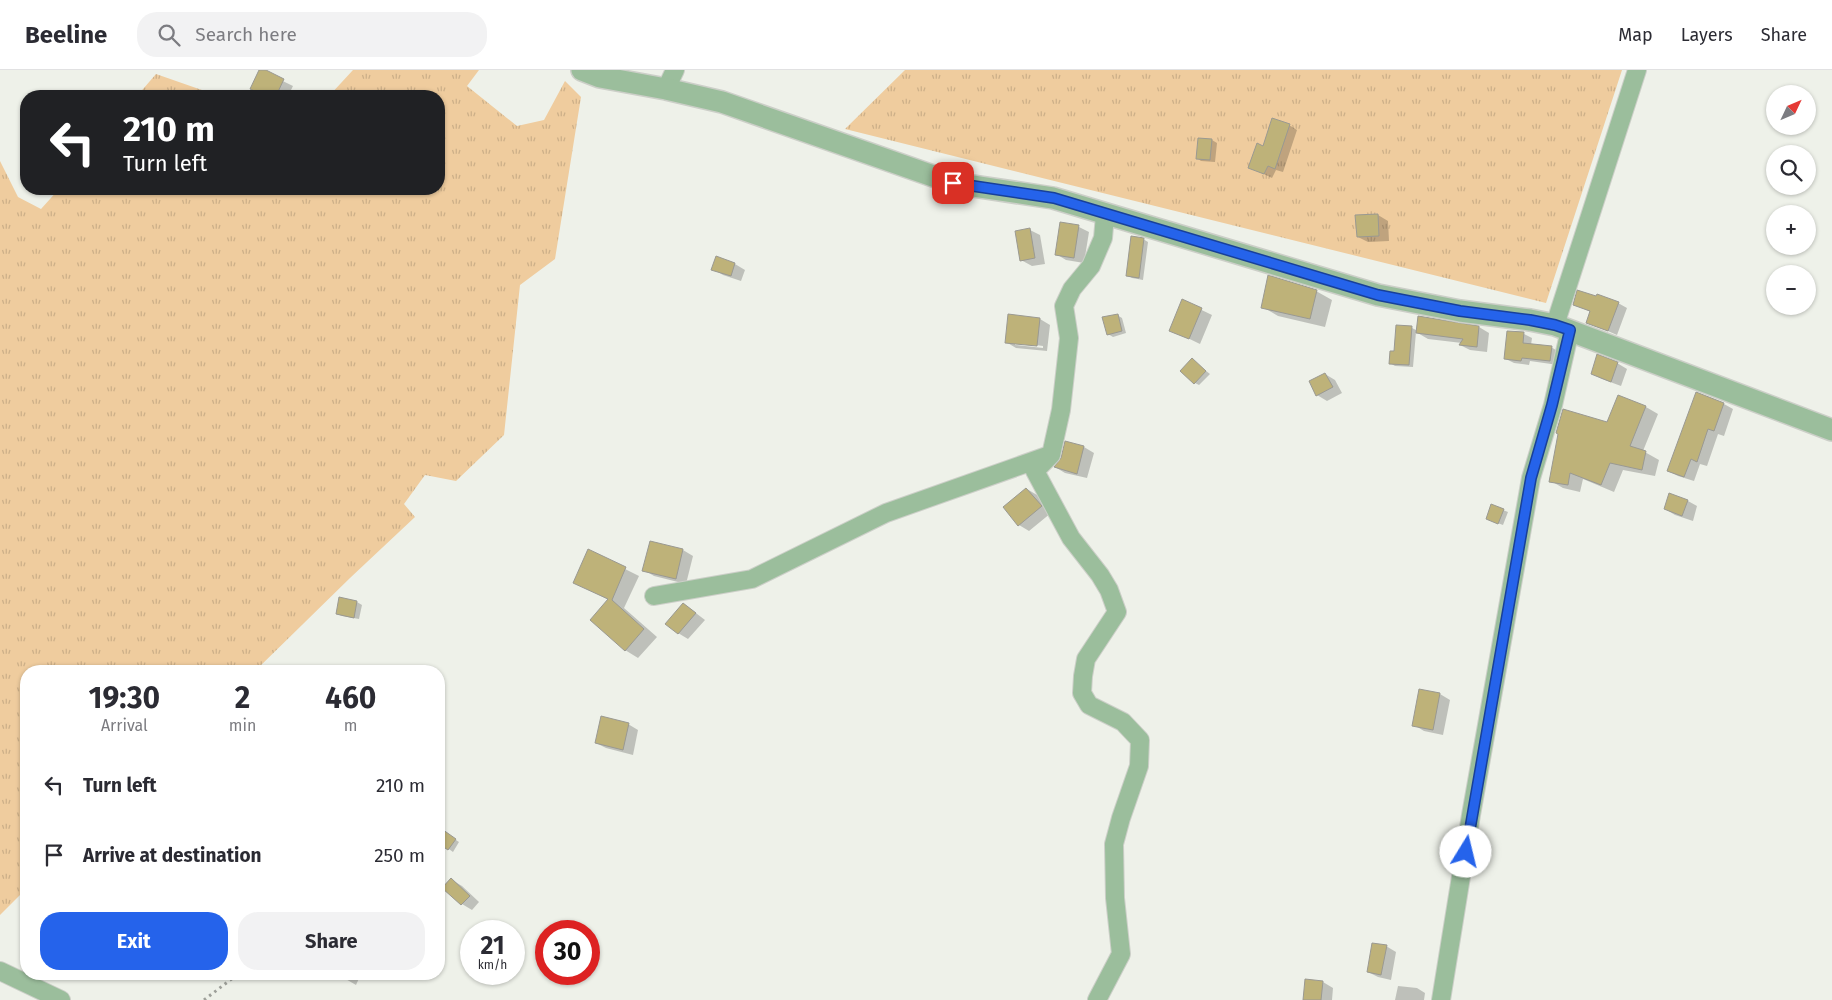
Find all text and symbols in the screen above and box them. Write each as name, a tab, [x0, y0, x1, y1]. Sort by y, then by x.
search box	[137, 12, 487, 57]
text: Beeline	[25, 21, 107, 49]
icon: search	[155, 21, 183, 49]
text: Search here	[195, 23, 297, 46]
text: Map	[1618, 24, 1653, 46]
text: Layers	[1681, 24, 1733, 46]
text: Share	[1761, 24, 1807, 46]
north arrow	[1766, 85, 1816, 135]
map controls	[1766, 85, 1816, 315]
text: 210 m	[123, 108, 215, 150]
icon: left	[40, 110, 105, 175]
button: search	[1766, 145, 1816, 195]
text: Turn left	[123, 150, 207, 177]
pin	[932, 162, 974, 204]
icon: arrive	[939, 169, 967, 197]
button: +	[1766, 205, 1816, 255]
button: −	[1766, 265, 1816, 315]
text: 19:30	[89, 680, 160, 716]
text: 2	[235, 680, 250, 716]
text: 460	[325, 680, 376, 716]
text: Arrival	[101, 716, 148, 735]
text: min	[229, 716, 256, 735]
text: m	[344, 716, 358, 735]
icon: left	[40, 771, 68, 799]
text: Turn left	[83, 774, 157, 797]
text: 210 m	[376, 774, 425, 797]
position arrow	[1439, 825, 1491, 877]
icon: arrive	[40, 841, 68, 869]
text: Arrive at destination	[83, 844, 262, 867]
text: 250 m	[374, 844, 425, 867]
button: Exit	[40, 912, 228, 970]
button: Share	[238, 912, 425, 970]
speed limit sign: 30	[535, 920, 600, 985]
text: 21	[481, 931, 504, 961]
text: km/h	[478, 958, 507, 972]

